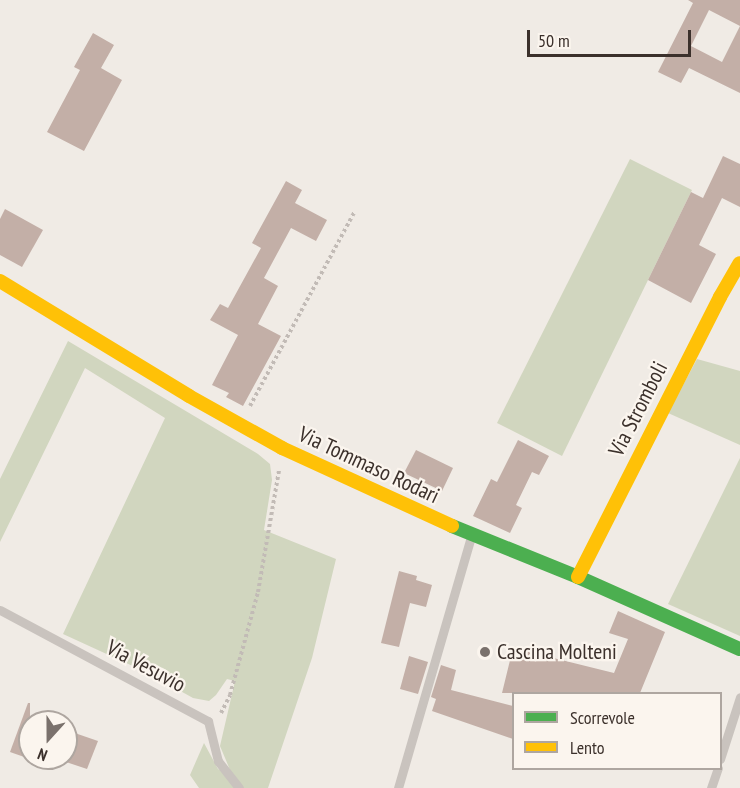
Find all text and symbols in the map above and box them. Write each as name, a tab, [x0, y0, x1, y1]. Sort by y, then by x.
scale bar	[530, 18, 694, 56]
text: 50 m	[538, 29, 570, 52]
street label: Via Stromboli	[603, 357, 673, 461]
street label: Via Tommaso Rodari	[294, 421, 444, 509]
street label: Via Vesuvio	[102, 634, 190, 698]
place label: Cascina Molteni	[497, 639, 617, 665]
marker: Cascina Molteni	[478, 645, 492, 659]
legend	[512, 692, 722, 770]
text: Scorrevole	[570, 706, 635, 729]
north arrow	[18, 710, 78, 770]
text: Lento	[570, 736, 605, 759]
text: N	[35, 744, 50, 766]

